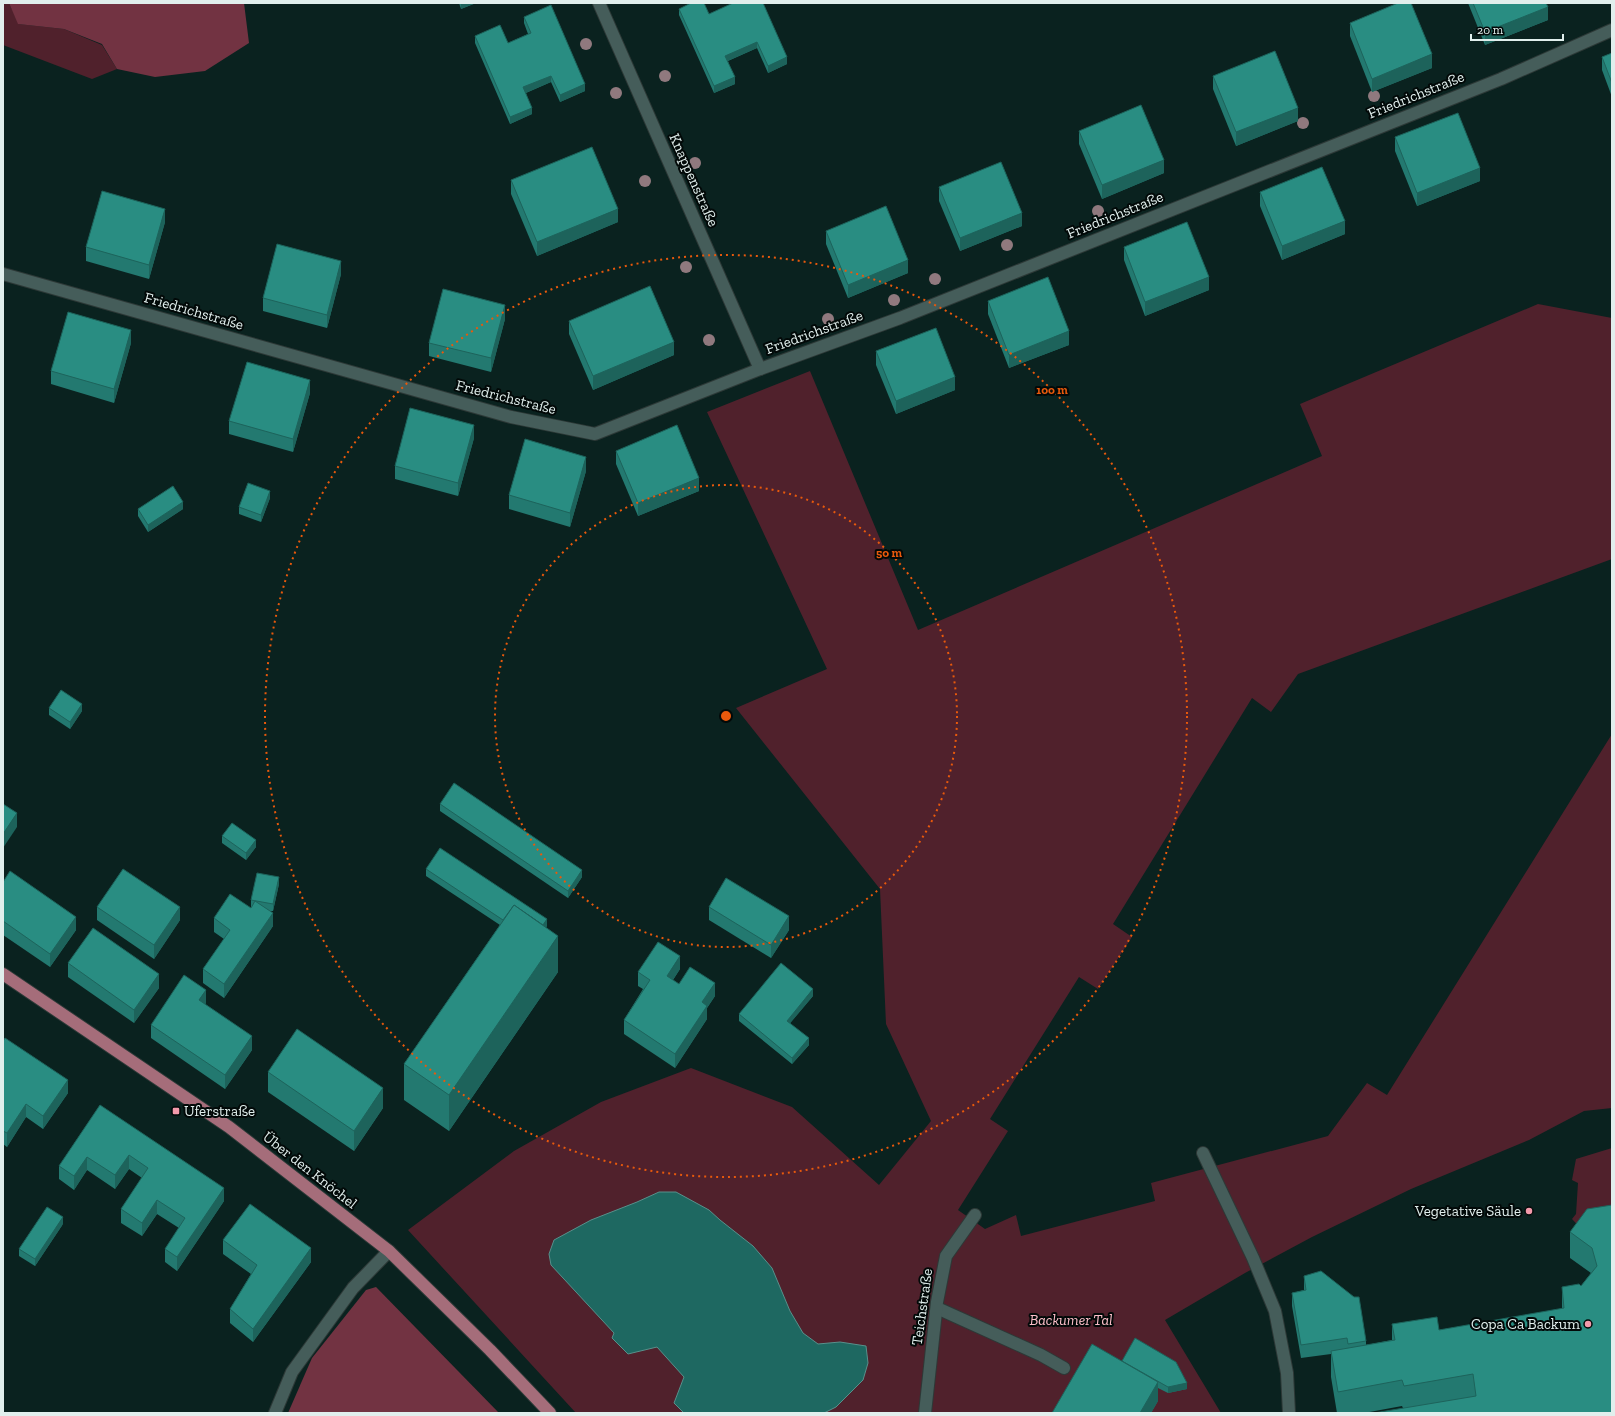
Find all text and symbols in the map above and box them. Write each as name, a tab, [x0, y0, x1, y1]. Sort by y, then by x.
scale bar	[1471, 16, 1563, 42]
text: 20 m	[1477, 23, 1504, 37]
street label: Friedrichstraße	[1365, 67, 1467, 123]
street label: Knappenstraße	[665, 131, 723, 229]
street label: Friedrichstraße	[1064, 187, 1166, 243]
street label: Friedrichstraße	[142, 288, 246, 334]
street label: Friedrichstraße	[763, 306, 865, 358]
street label: Friedrichstraße	[454, 376, 558, 418]
text: 100 m	[1036, 383, 1068, 397]
text: 50 m	[876, 546, 902, 560]
centre of rings	[719, 709, 733, 723]
place label: Uferstraße	[184, 1102, 255, 1120]
marker: Uferstraße	[171, 1106, 181, 1116]
street label: Über den Knöchel	[259, 1128, 361, 1212]
place label: Vegetative Säule	[1414, 1202, 1521, 1220]
marker: Vegetative Säule	[1524, 1206, 1534, 1216]
street label: Teichstraße	[908, 1267, 936, 1347]
park label: Backumer Tal	[1029, 1311, 1113, 1329]
place label: Copa Ca Backum	[1471, 1315, 1580, 1333]
marker: Copa Ca Backum	[1583, 1319, 1593, 1329]

